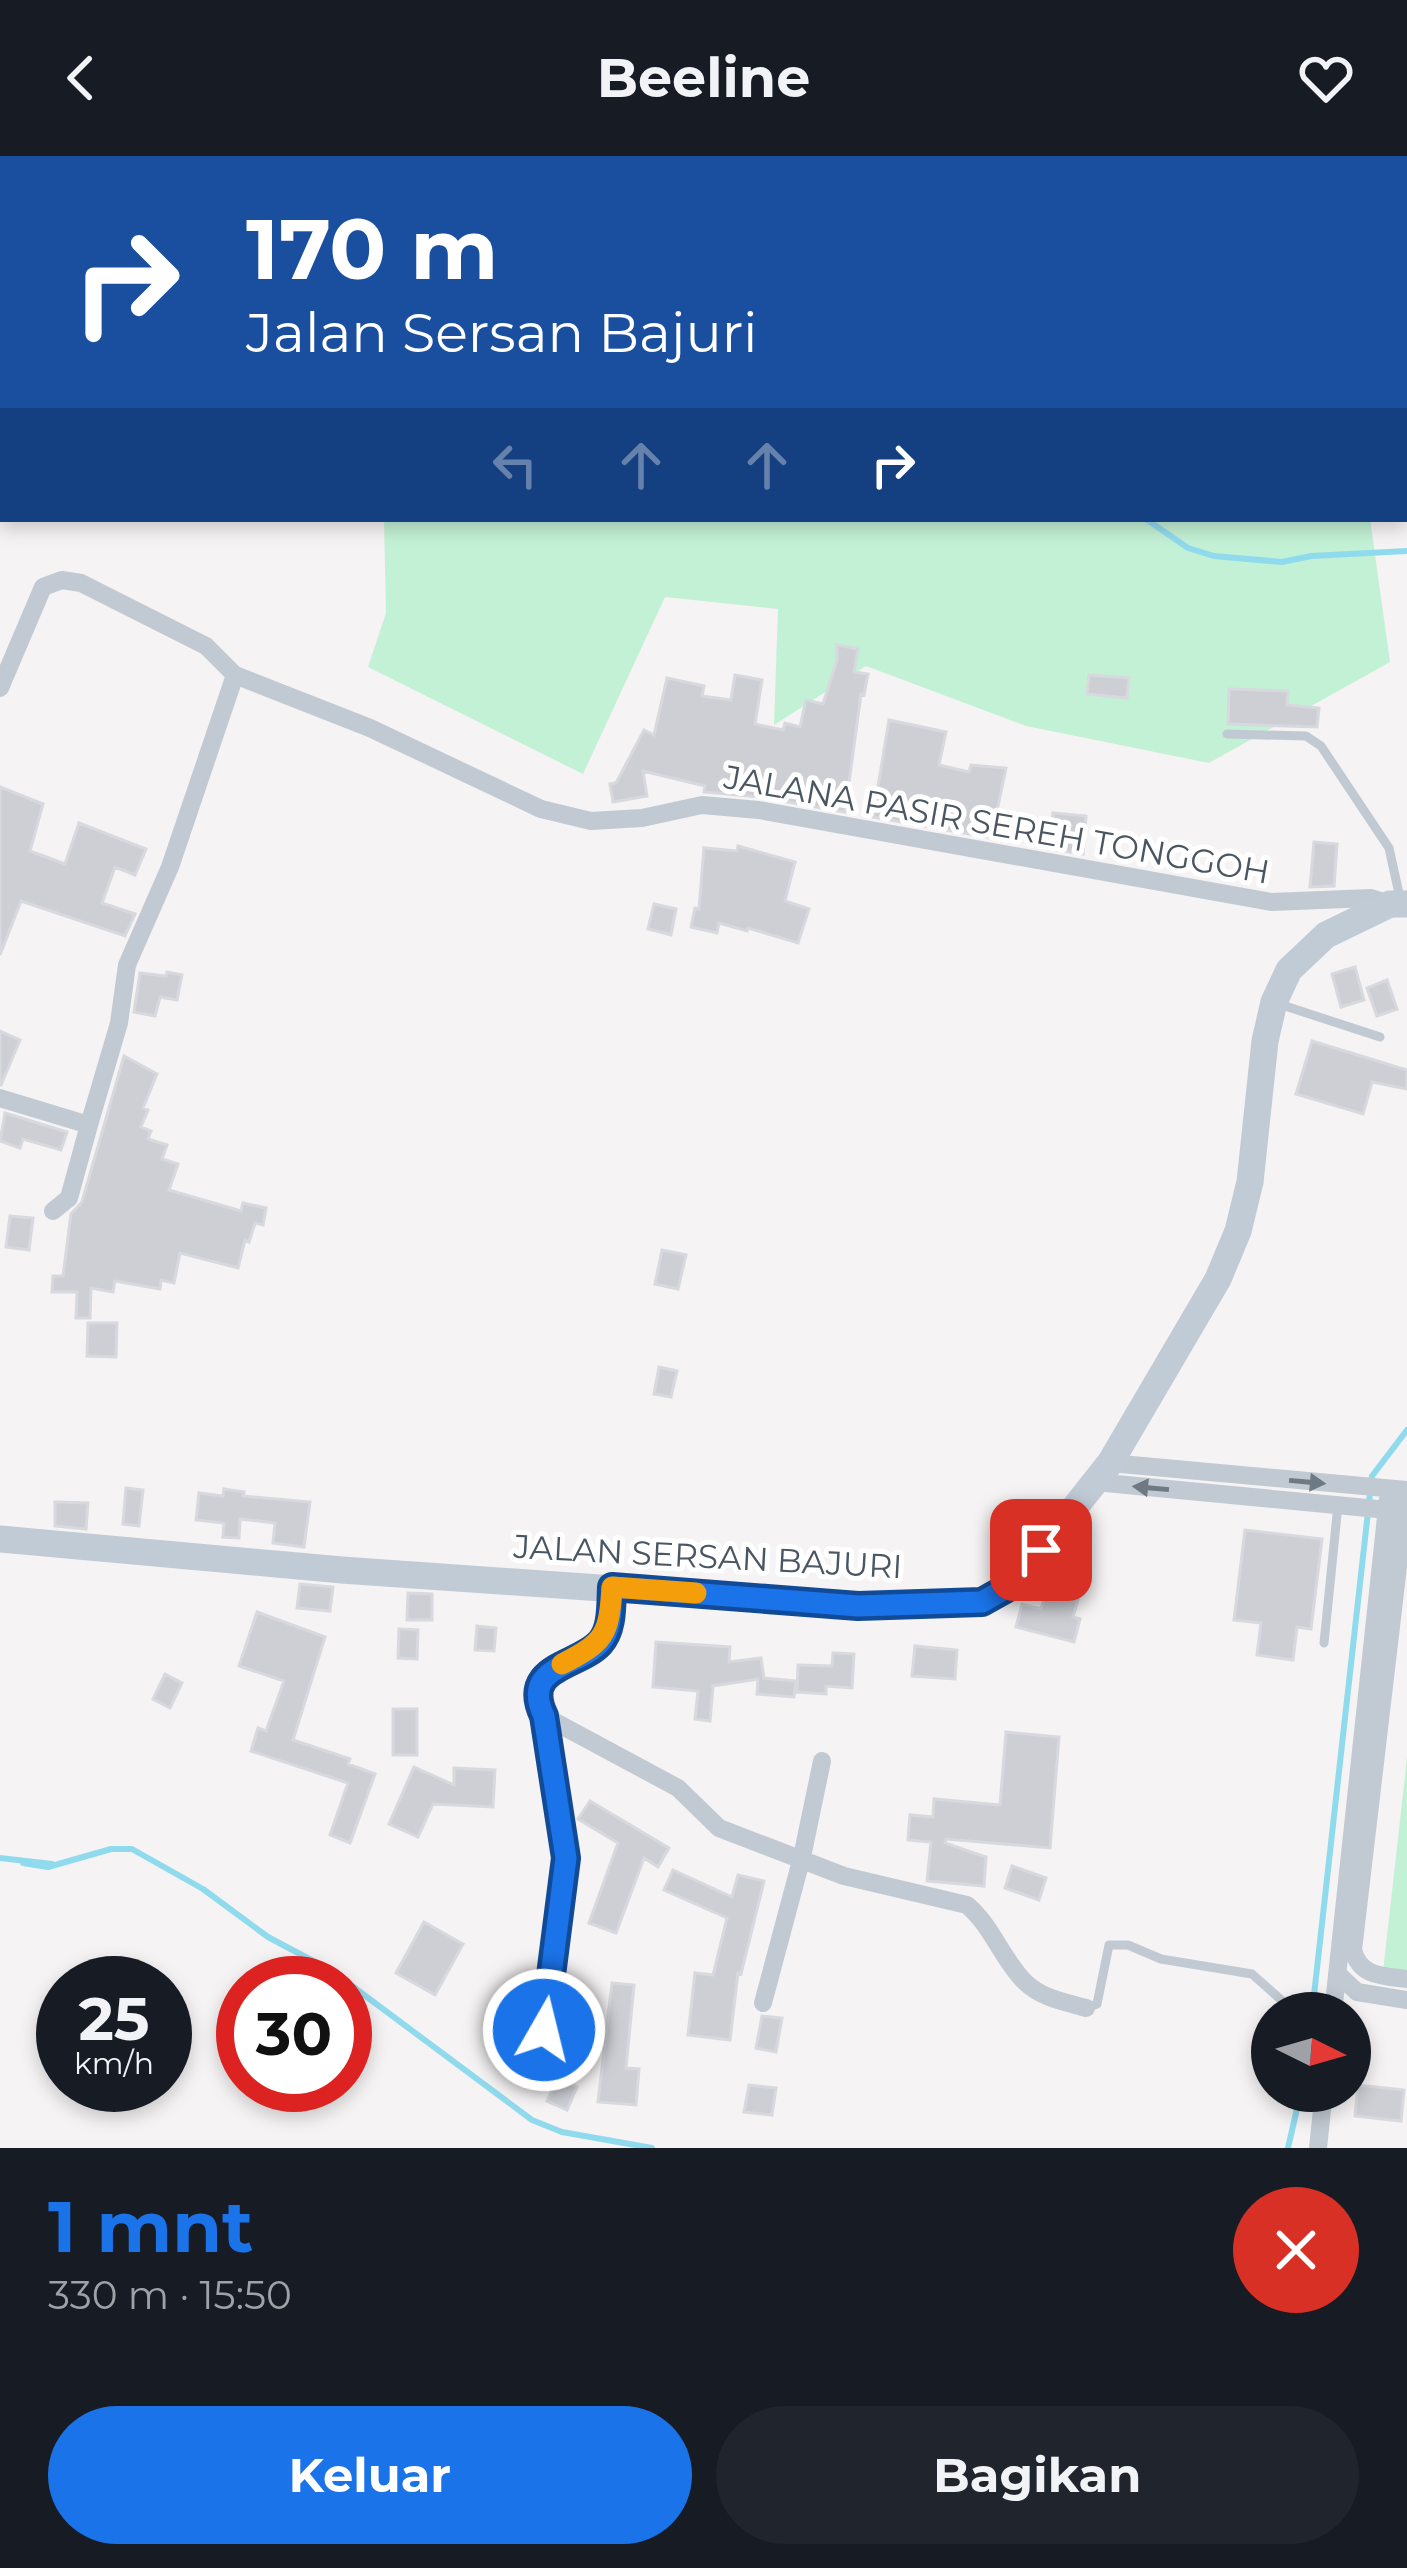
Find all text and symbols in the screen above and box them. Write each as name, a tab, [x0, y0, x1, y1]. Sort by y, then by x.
icon: back	[48, 45, 114, 111]
text: Beeline	[597, 45, 810, 111]
icon: heart	[1293, 45, 1359, 111]
text: 170 m	[246, 198, 498, 300]
icon: right	[48, 204, 204, 360]
text: Jalan Sersan Bajuri	[246, 300, 758, 366]
icon: left	[482, 432, 548, 498]
icon: ahead	[608, 432, 674, 498]
icon: ahead	[734, 432, 800, 498]
icon: right	[860, 432, 926, 498]
street label: JALANA PASIR SEREH TONGGOH	[720, 756, 1273, 892]
one-way arrow	[1289, 1472, 1326, 1491]
one-way arrow	[1132, 1478, 1169, 1497]
pin	[990, 1499, 1092, 1601]
icon: arrive	[1008, 1517, 1074, 1583]
street label: JALAN SERSAN BAJURI	[512, 1526, 903, 1586]
speed limit sign: 30	[216, 1956, 372, 2112]
position arrow	[481, 1967, 607, 2093]
text: 25	[78, 1982, 150, 2055]
north arrow	[1251, 1992, 1371, 2112]
map controls	[1251, 1992, 1371, 2112]
text: km/h	[74, 2045, 154, 2082]
text: 1 mnt	[48, 2182, 253, 2270]
button: close	[1233, 2187, 1359, 2313]
text: 330 m · 15:50	[48, 2271, 292, 2319]
button: Keluar	[48, 2406, 692, 2544]
button: Bagikan	[716, 2406, 1359, 2544]

